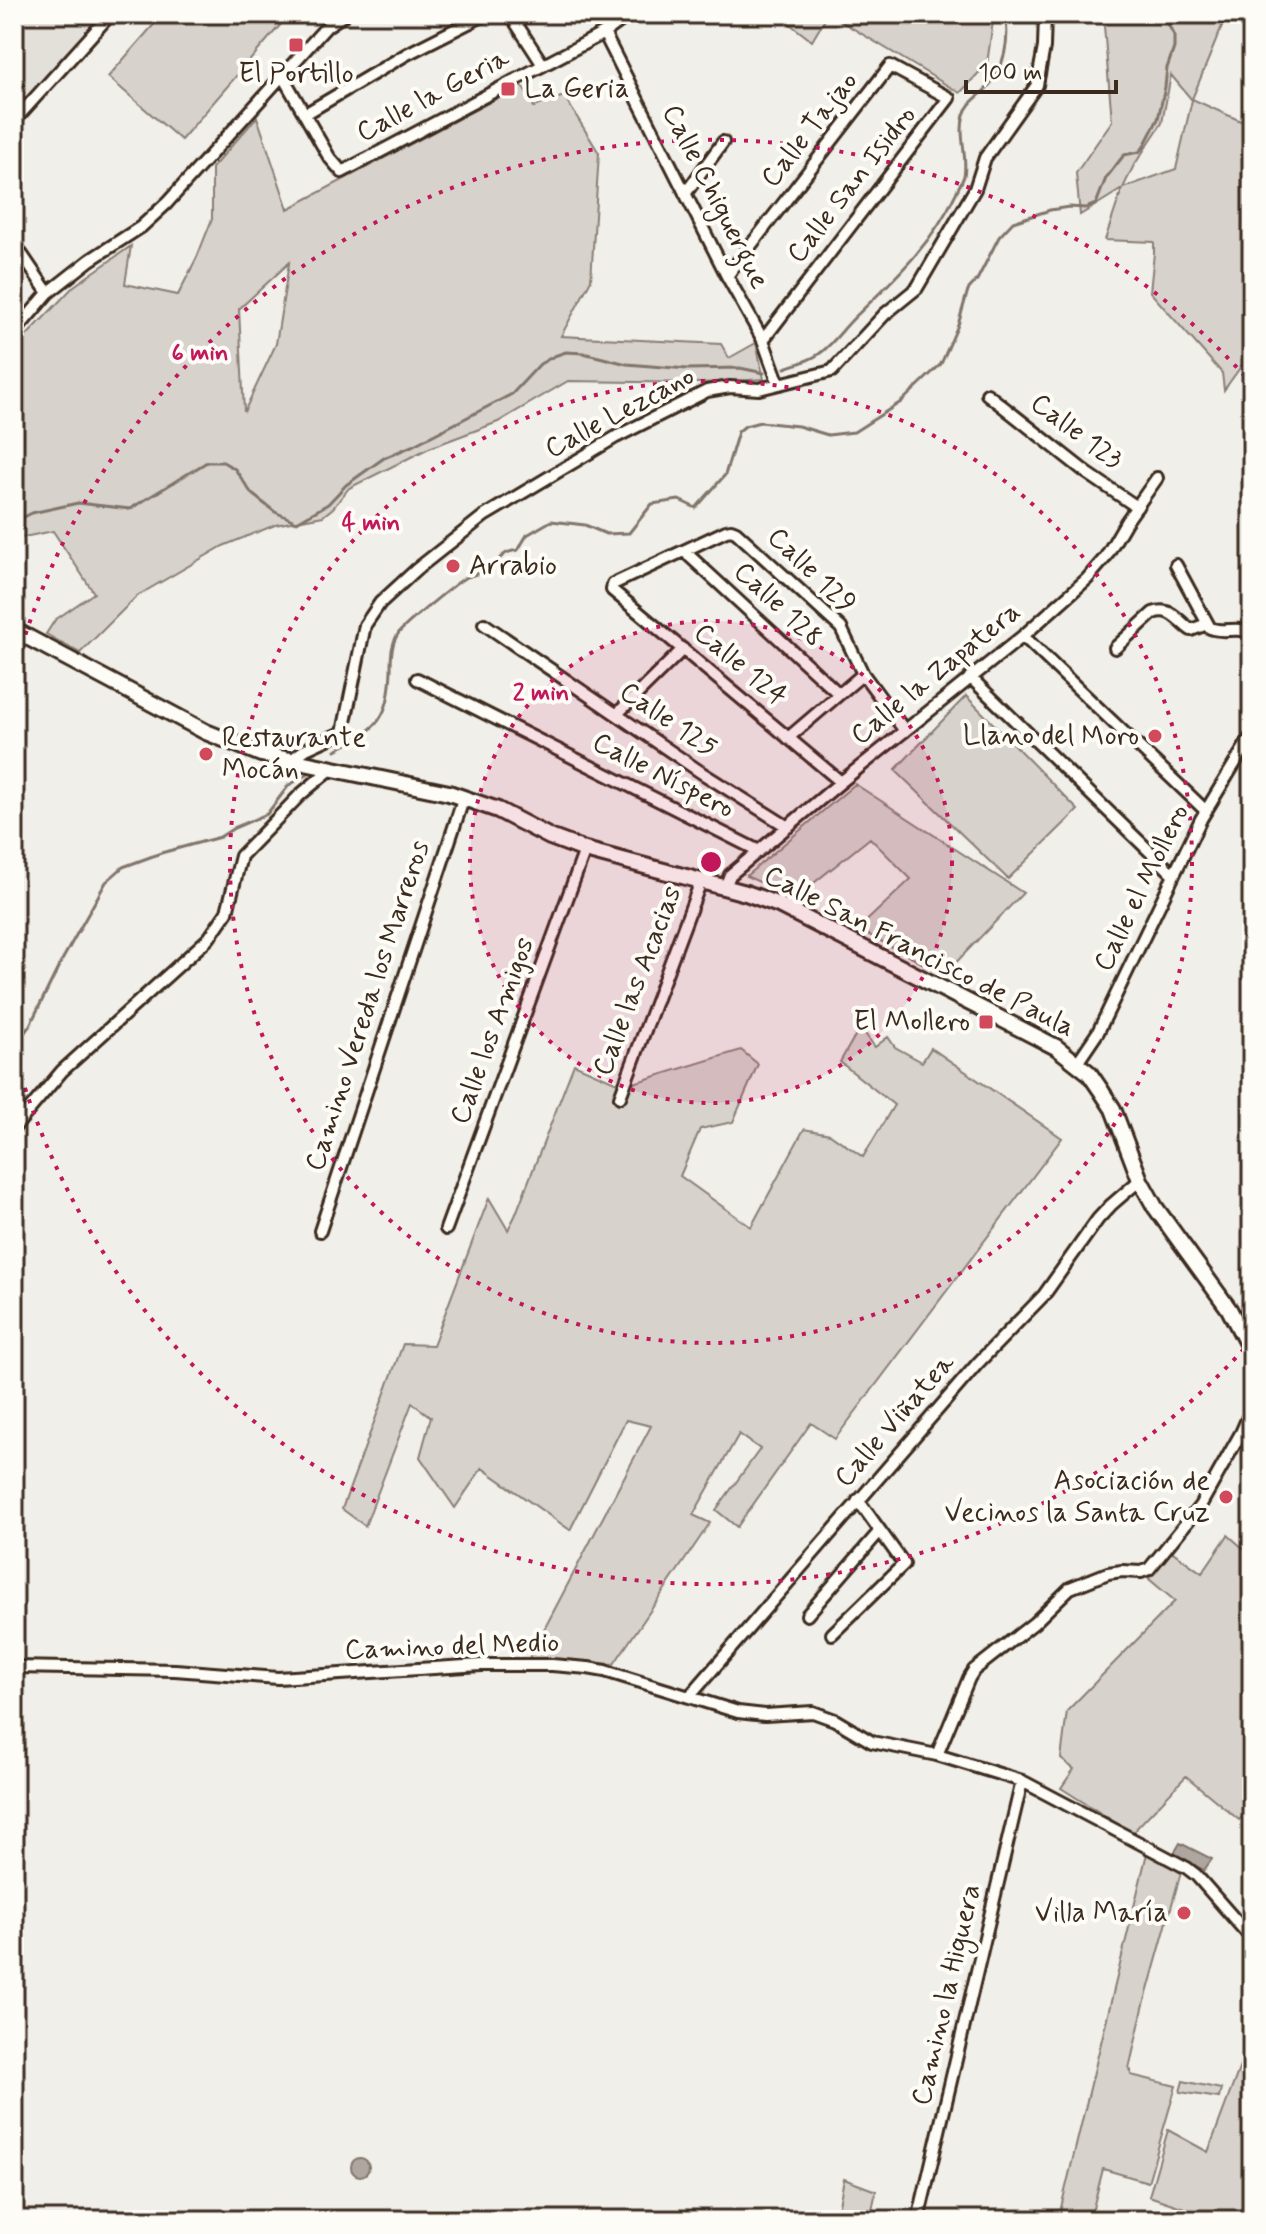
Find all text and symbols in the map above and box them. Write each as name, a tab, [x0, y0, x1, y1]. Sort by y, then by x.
marker: El Portillo	[287, 36, 305, 54]
street label: Calle la Geria	[350, 40, 516, 152]
scale bar	[966, 44, 1116, 94]
place label: El Portillo	[238, 56, 354, 93]
text: 100 m	[978, 58, 1042, 89]
street label: Calle Tajao	[753, 64, 867, 196]
place label: La Geria	[524, 71, 629, 108]
marker: La Geria	[499, 80, 517, 98]
street label: Calle Chiguergue	[650, 98, 777, 297]
street label: Calle San Isidro	[779, 99, 925, 271]
text: 6 min	[172, 338, 228, 369]
street label: Calle Lezcano	[539, 358, 701, 468]
street label: Calle 123	[1022, 385, 1130, 479]
text: 4 min	[342, 508, 400, 539]
street label: Calle 129	[759, 520, 863, 622]
place label: Arrabio	[469, 548, 557, 585]
street label: Calle 128	[725, 554, 831, 656]
marker: Arrabio	[444, 557, 462, 575]
street label: Calle la Zapatera	[843, 594, 1029, 754]
street label: Calle 124	[685, 615, 795, 715]
street label: Calle 125	[612, 674, 724, 766]
text: 2 min	[513, 678, 569, 709]
place label: Llano del Moro	[963, 718, 1139, 755]
place label: Restaurante Mocán	[222, 720, 366, 789]
street label: Calle Níspero	[586, 724, 740, 828]
marker: Llano del Moro	[1146, 727, 1164, 745]
marker: Restaurante Mocán	[197, 745, 215, 763]
street label: Calle el Mollero	[1086, 798, 1198, 978]
street label: Camino Vereda los Marreros	[297, 836, 439, 1176]
centre of rings	[697, 848, 725, 876]
street label: Calle San Francisco de Paula	[757, 857, 1081, 1047]
street label: Calle las Acacias	[585, 881, 691, 1081]
street label: Calle los Amigos	[442, 932, 544, 1130]
place label: El Mollero	[854, 1004, 970, 1041]
marker: El Mollero	[977, 1013, 995, 1031]
street label: Calle Viñatea	[827, 1346, 964, 1496]
place label: Asociación de Vecinos la Santa Cruz	[945, 1463, 1210, 1532]
marker: Asociación de Vecinos la Santa Cruz	[1217, 1488, 1235, 1506]
street label: Camino del Medio	[344, 1625, 560, 1669]
street label: Camino la Higuera	[904, 1881, 992, 2110]
place label: Villa María	[1035, 1895, 1168, 1932]
marker: Villa María	[1175, 1904, 1193, 1922]

